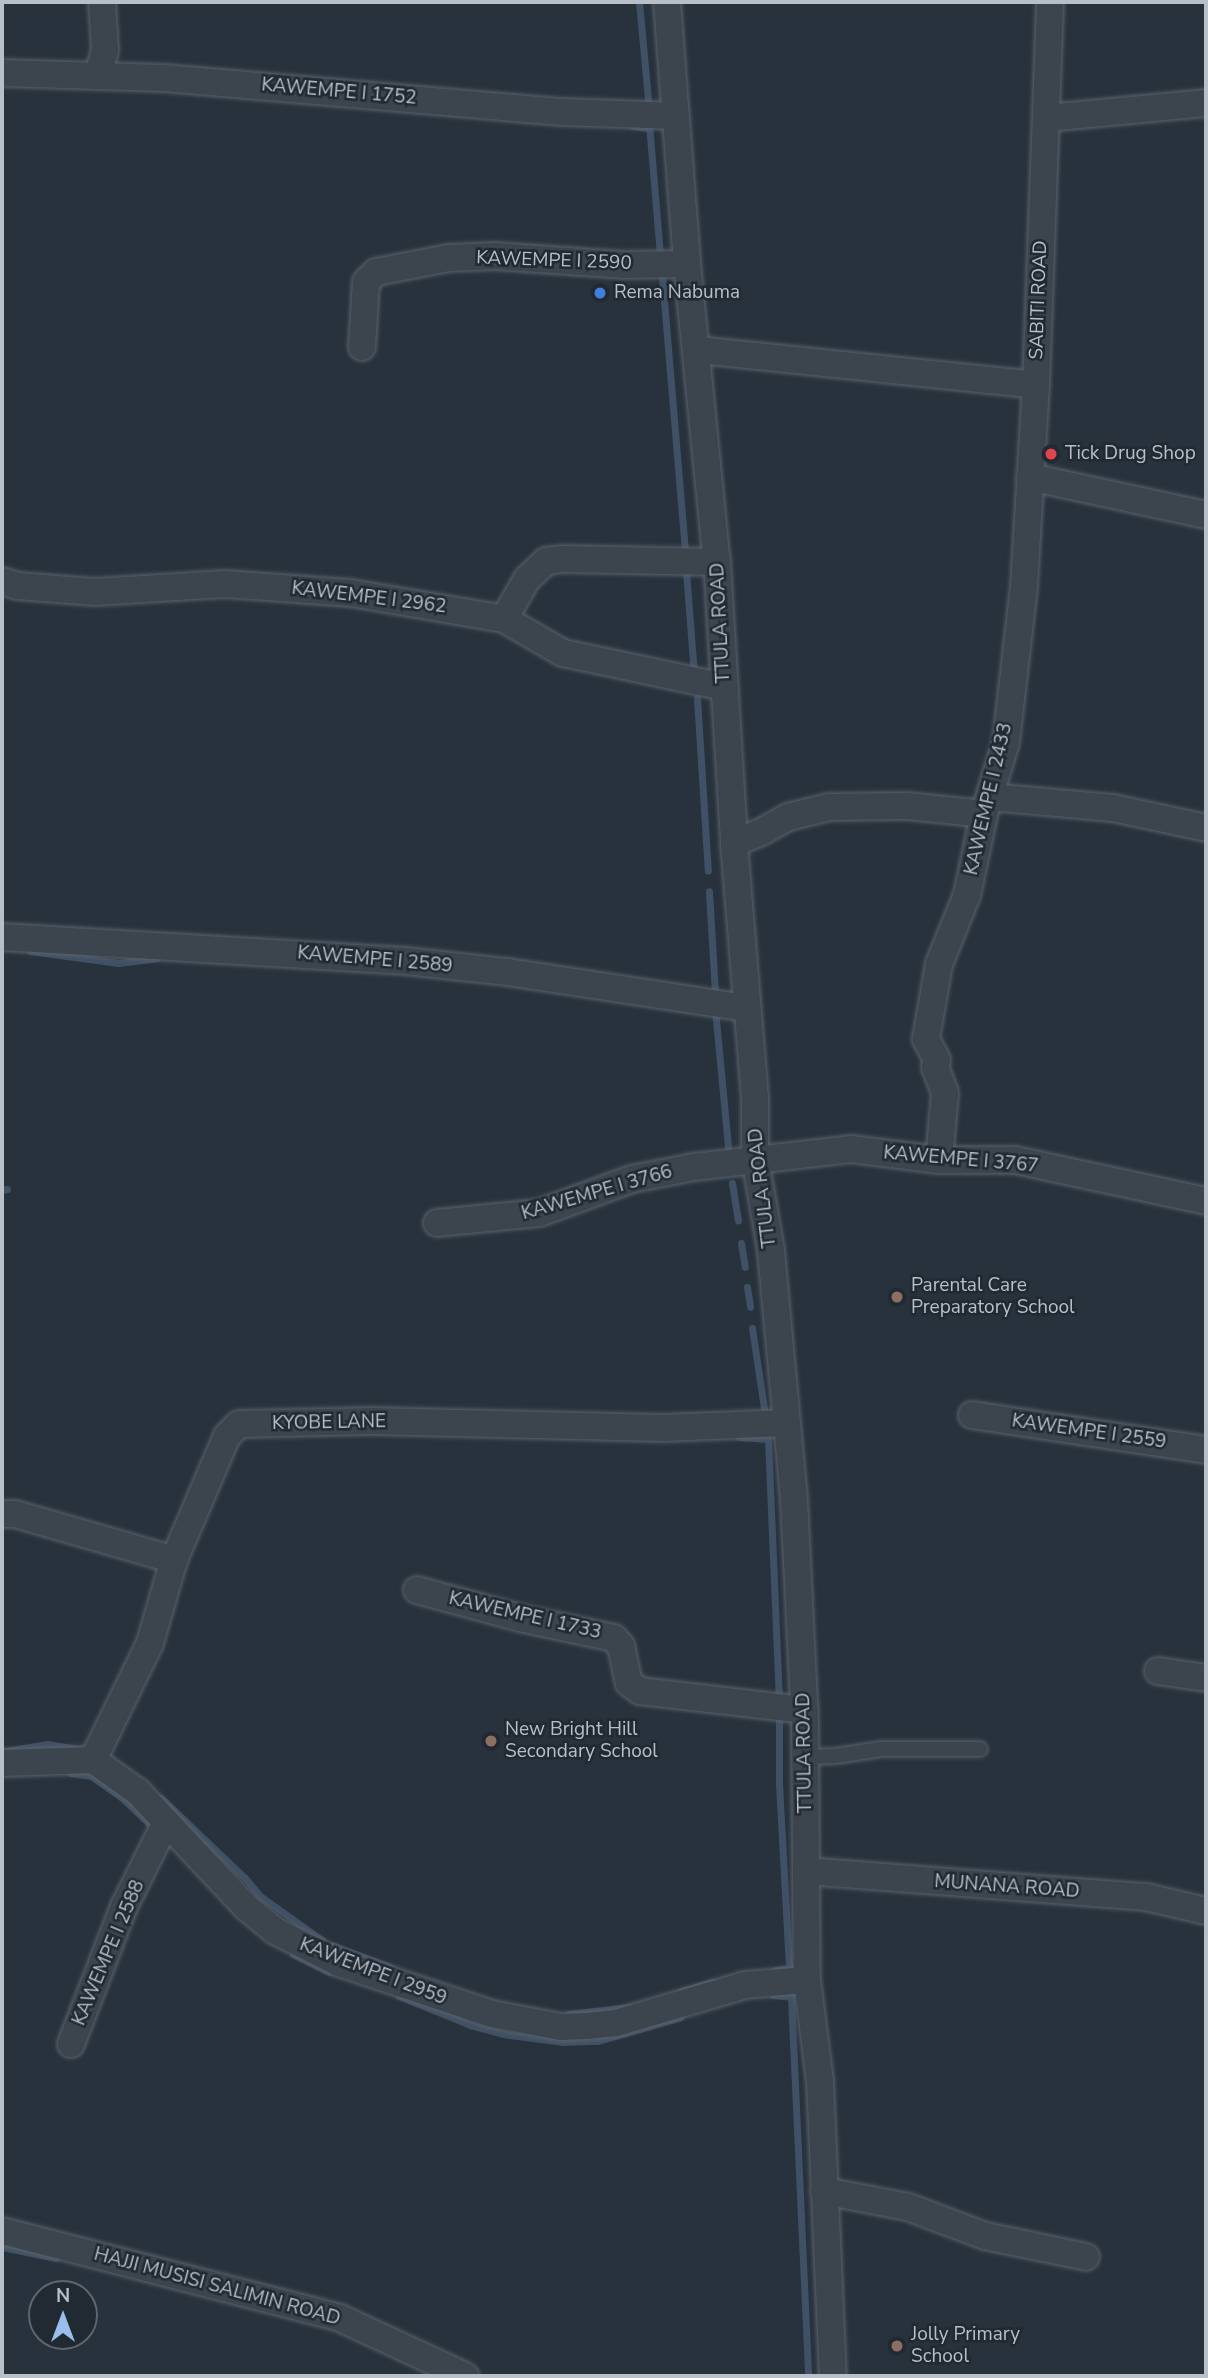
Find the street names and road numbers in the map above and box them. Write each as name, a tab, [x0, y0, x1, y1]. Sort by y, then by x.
street label: KAWEMPE I 1752	[260, 74, 418, 110]
street label: SABITI ROAD	[1026, 240, 1052, 360]
street label: KAWEMPE I 2590	[476, 247, 632, 275]
street label: TTULA ROAD	[706, 562, 736, 684]
street label: KAWEMPE I 2962	[290, 577, 448, 619]
street label: KAWEMPE I 2433	[960, 721, 1018, 877]
street label: KAWEMPE I 2589	[296, 942, 454, 978]
street label: TTULA ROAD	[744, 1127, 782, 1249]
street label: KAWEMPE I 3767	[882, 1142, 1040, 1178]
street label: KAWEMPE I 3766	[519, 1161, 675, 1225]
street label: KAWEMPE I 2559	[1010, 1410, 1168, 1454]
street label: KYOBE LANE	[272, 1411, 386, 1435]
street label: KAWEMPE I 1733	[447, 1587, 603, 1645]
street label: TTULA ROAD	[793, 1693, 817, 1813]
street label: MUNANA ROAD	[934, 1871, 1080, 1903]
street label: KAWEMPE I 2588	[68, 1877, 150, 2029]
street label: KAWEMPE I 2959	[296, 1933, 450, 2011]
street label: HAJJI MUSISI SALIMIN ROAD	[91, 2243, 343, 2331]

